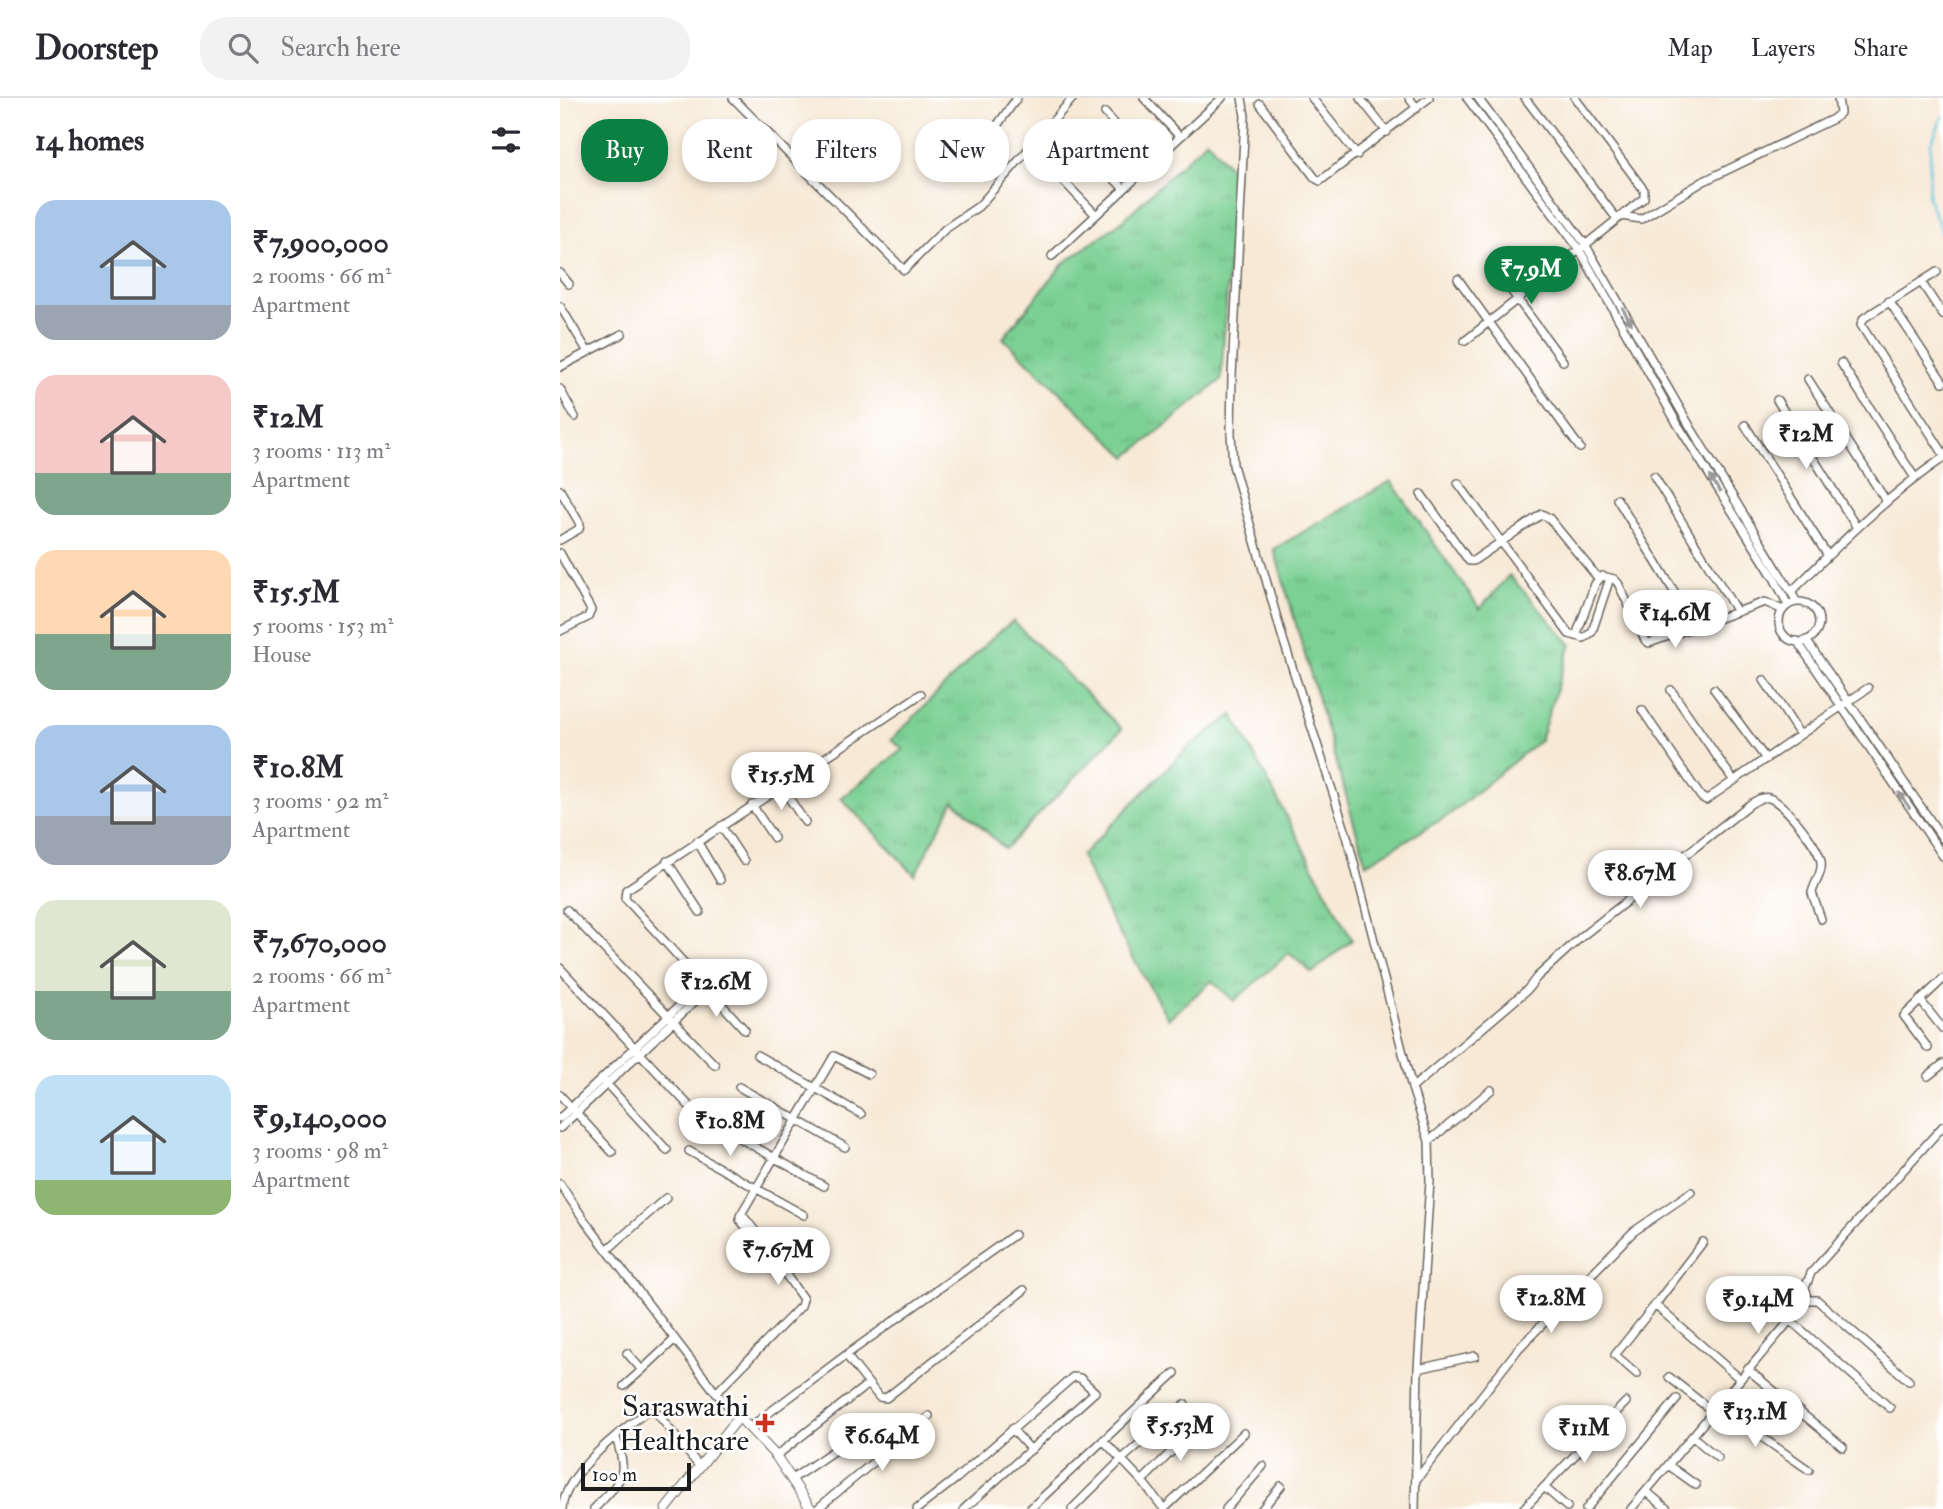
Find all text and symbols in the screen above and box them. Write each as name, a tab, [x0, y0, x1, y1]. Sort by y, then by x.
search box	[200, 17, 690, 80]
text: Doorstep	[35, 28, 158, 69]
icon: search	[224, 29, 262, 67]
text: Search here	[280, 32, 401, 64]
text: Map	[1668, 33, 1713, 64]
text: Layers	[1751, 33, 1815, 64]
text: Share	[1853, 33, 1908, 64]
chip: Buy	[581, 119, 668, 182]
chip: Rent	[682, 119, 777, 182]
chip: Filters	[791, 119, 901, 182]
chip: New	[915, 119, 1009, 182]
chip: Apartment	[1023, 119, 1173, 182]
icon: filters	[487, 121, 525, 159]
text: 14 homes	[35, 122, 144, 159]
text: ₹7,900,000	[252, 224, 389, 261]
icon: home	[91, 228, 175, 312]
pin: ₹7.9M	[1482, 246, 1580, 306]
text: ₹7.9M	[1500, 254, 1562, 283]
text: 2 rooms · 66 m²	[252, 261, 391, 290]
text: Apartment	[252, 290, 350, 319]
one-way arrow	[1620, 306, 1632, 326]
text: ₹12M	[252, 399, 324, 436]
icon: home	[91, 403, 175, 487]
pin: ₹12M	[1765, 412, 1847, 471]
text: ₹12M	[1778, 419, 1834, 448]
text: 3 rooms · 113 m²	[252, 436, 391, 465]
text: Apartment	[252, 465, 350, 494]
one-way arrow	[1708, 474, 1721, 493]
text: ₹15.5M	[252, 574, 340, 611]
icon: home	[91, 578, 175, 662]
pin: ₹14.6M	[1618, 590, 1732, 650]
text: ₹14.6M	[1639, 598, 1711, 627]
text: 5 rooms · 153 m²	[252, 611, 394, 640]
text: House	[252, 640, 311, 669]
text: ₹10.8M	[252, 749, 344, 786]
pin: ₹15.5M	[724, 752, 838, 812]
icon: home	[91, 753, 175, 837]
text: ₹15.5M	[747, 760, 815, 789]
text: 3 rooms · 92 m²	[252, 786, 389, 815]
one-way arrow	[1897, 791, 1911, 809]
text: Apartment	[252, 815, 350, 844]
pin: ₹8.67M	[1583, 850, 1697, 910]
text: ₹8.67M	[1604, 858, 1676, 887]
text: ₹7,670,000	[252, 924, 387, 961]
icon: home	[91, 928, 175, 1012]
pin: ₹12.6M	[659, 960, 773, 1019]
text: 2 rooms · 66 m²	[252, 961, 391, 990]
text: ₹12.6M	[680, 967, 752, 996]
text: Apartment	[252, 990, 350, 1019]
pin: ₹10.8M	[673, 1098, 787, 1158]
text: ₹9,140,000	[252, 1099, 387, 1136]
icon: home	[91, 1103, 175, 1187]
text: ₹10.8M	[695, 1106, 765, 1135]
text: 3 rooms · 98 m²	[252, 1136, 388, 1165]
text: Apartment	[252, 1165, 350, 1194]
pin: ₹7.67M	[721, 1228, 835, 1287]
text: ₹7.67M	[742, 1235, 814, 1264]
pin: ₹12.8M	[1494, 1276, 1608, 1335]
pin: ₹9.14M	[1701, 1276, 1815, 1336]
text: ₹12.8M	[1516, 1283, 1586, 1312]
text: ₹9.14M	[1722, 1284, 1794, 1313]
place label: Saraswathi Healthcare	[619, 1388, 749, 1459]
pin: ₹13.1M	[1698, 1390, 1812, 1449]
text: ₹13.1M	[1722, 1397, 1788, 1426]
pin: ₹5.53M	[1123, 1404, 1237, 1463]
pin: ₹11M	[1543, 1406, 1625, 1465]
text: ₹5.53M	[1146, 1411, 1214, 1440]
marker: Saraswathi Healthcare	[755, 1413, 775, 1433]
text: ₹11M	[1558, 1413, 1610, 1442]
pin: ₹6.64M	[825, 1414, 939, 1473]
text: ₹6.64M	[844, 1421, 920, 1450]
scale bar	[581, 1460, 691, 1492]
text: 100 m	[592, 1463, 637, 1487]

